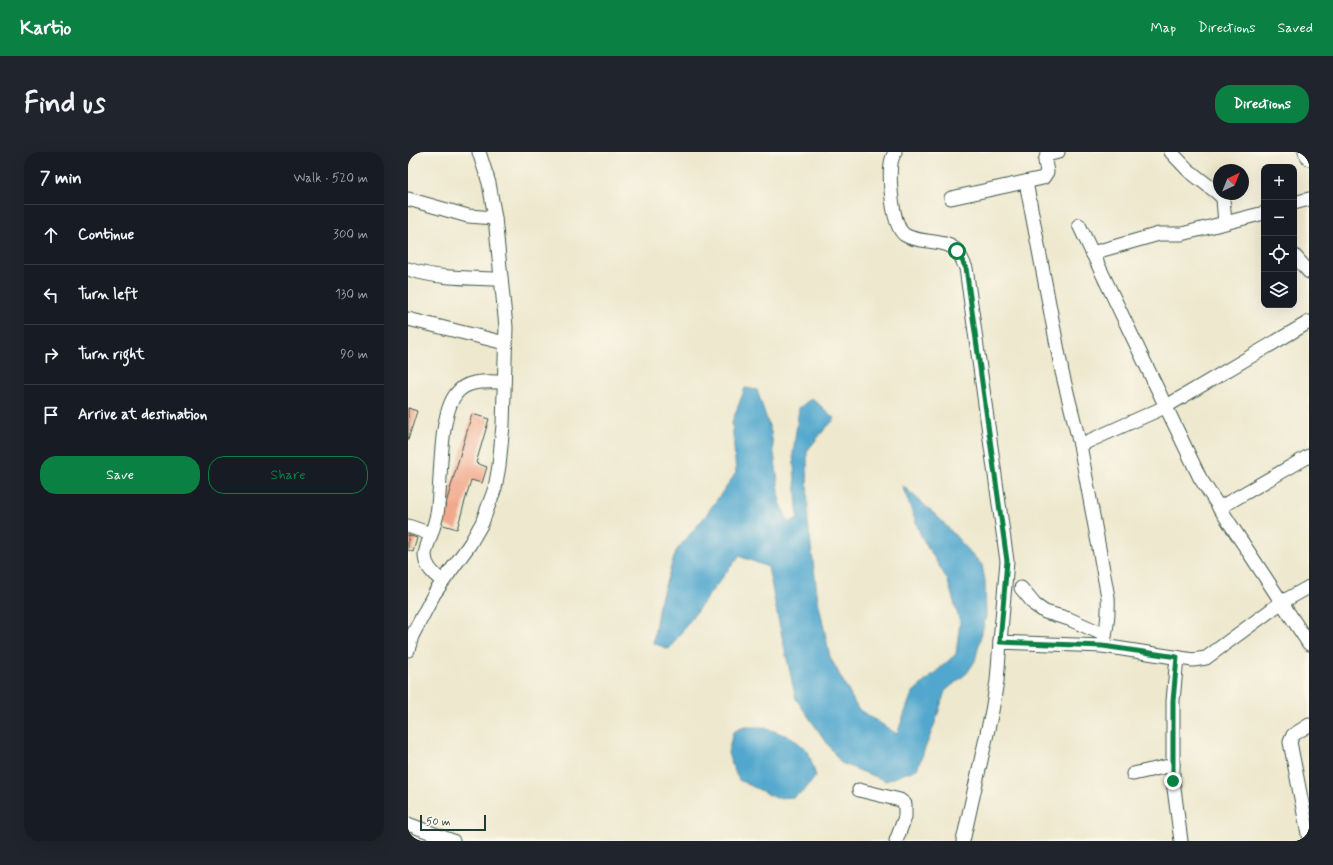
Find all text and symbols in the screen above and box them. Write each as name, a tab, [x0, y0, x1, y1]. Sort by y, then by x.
text: Kartio	[20, 16, 71, 41]
text: Map	[1150, 19, 1176, 37]
text: Directions	[1198, 19, 1256, 37]
text: Saved	[1278, 19, 1313, 37]
button: Directions	[1215, 85, 1309, 123]
text: Find us	[24, 86, 105, 123]
north arrow	[1213, 164, 1249, 200]
map controls	[1261, 164, 1297, 308]
button: +	[1261, 164, 1297, 200]
text: 7 min	[40, 167, 82, 189]
text: Walk · 520 m	[294, 170, 368, 187]
button: −	[1261, 200, 1297, 236]
icon: ahead	[40, 224, 62, 246]
text: Continue	[78, 225, 134, 245]
text: 300 m	[333, 226, 368, 243]
button: locate	[1261, 236, 1297, 272]
route start	[948, 242, 966, 260]
button: layers	[1261, 272, 1297, 308]
icon: left	[40, 284, 62, 306]
text: Turn left	[78, 285, 138, 305]
text: 130 m	[335, 286, 368, 303]
icon: right	[40, 344, 62, 366]
text: Turn right	[78, 345, 145, 365]
text: 90 m	[340, 346, 368, 363]
icon: arrive	[40, 404, 62, 426]
text: Arrive at destination	[78, 405, 207, 425]
button: Save	[40, 456, 200, 494]
button: Share	[208, 456, 368, 494]
route end	[1164, 772, 1182, 790]
scale bar	[420, 813, 486, 832]
text: 50 m	[426, 815, 451, 829]

